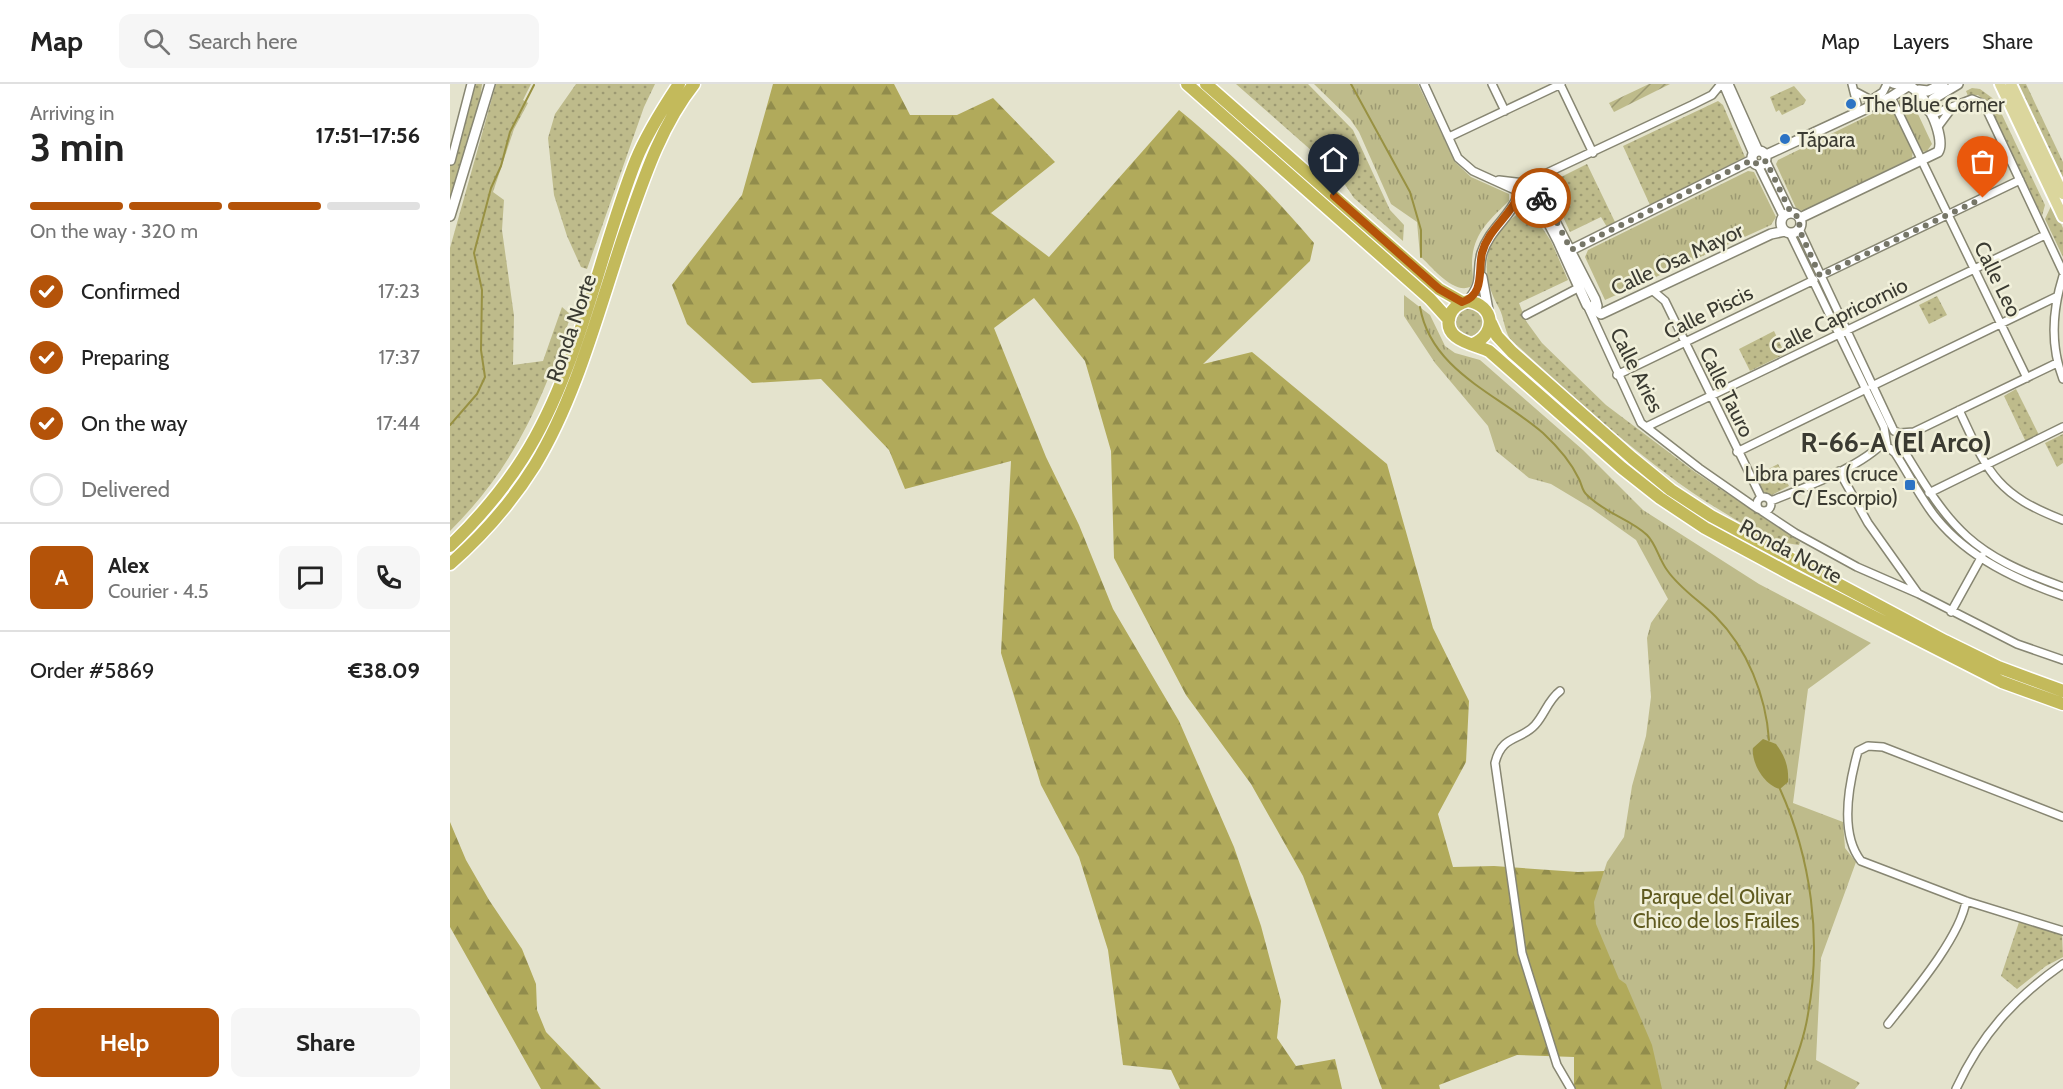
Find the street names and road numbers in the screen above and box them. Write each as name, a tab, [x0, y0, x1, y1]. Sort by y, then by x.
street label: Calle Osa Mayor	[1607, 217, 1747, 301]
street label: Calle Leo	[1969, 237, 2027, 321]
street label: Ronda Norte	[541, 271, 601, 385]
street label: Calle Capricornio	[1766, 272, 1912, 360]
street label: Calle Piscis	[1659, 280, 1757, 344]
street label: Calle Aries	[1605, 323, 1669, 417]
street label: Calle Tauro	[1694, 343, 1760, 441]
street label: Ronda Norte	[1735, 514, 1847, 589]

